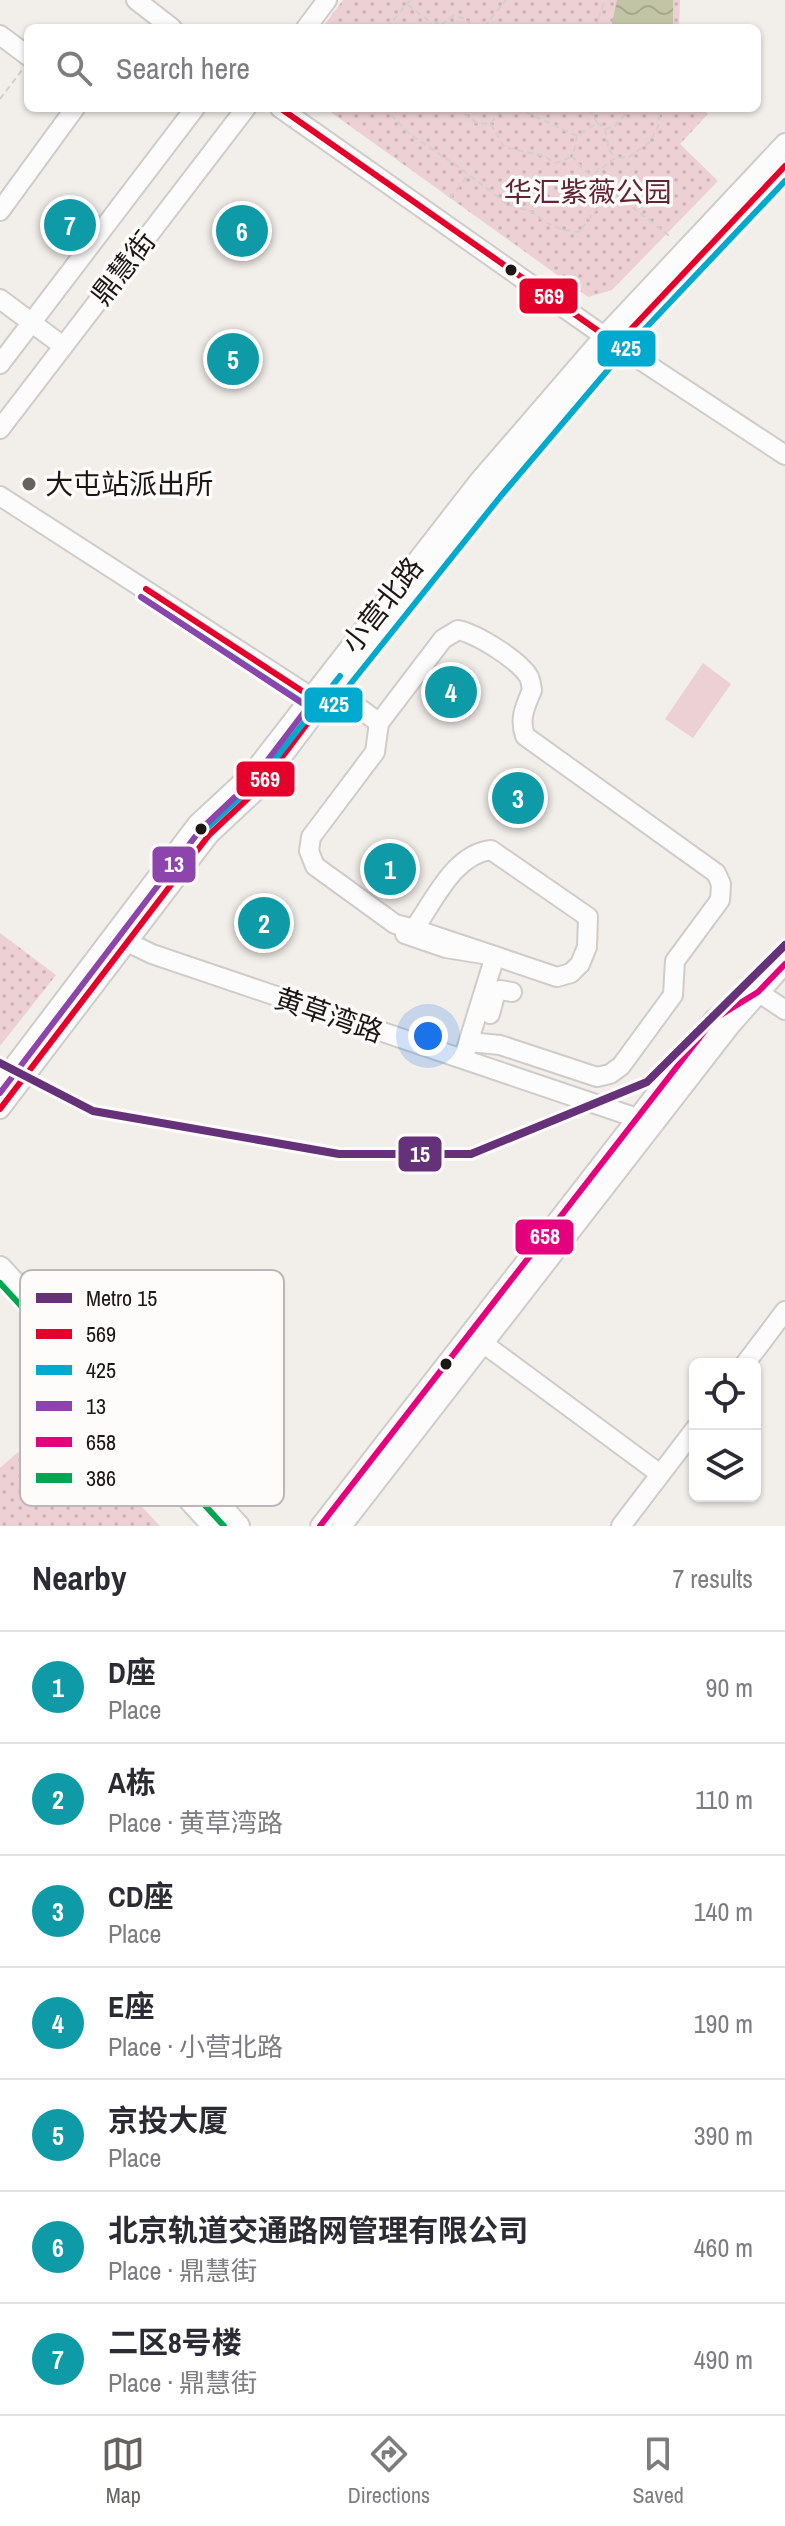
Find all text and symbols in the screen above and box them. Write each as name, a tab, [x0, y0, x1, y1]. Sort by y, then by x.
search box	[24, 24, 761, 112]
icon: search	[52, 46, 96, 90]
text: Search here	[116, 48, 250, 88]
park label: 华汇紫薇公园	[504, 173, 672, 211]
pin: 7	[44, 195, 96, 255]
pin: 6	[216, 201, 268, 261]
street label: 鼎慧街	[82, 223, 164, 313]
unlabelled marker	[503, 262, 519, 278]
line badge: 569	[518, 277, 579, 315]
text: 569	[534, 281, 564, 311]
pin: 5	[207, 329, 259, 389]
line badge: 425	[596, 329, 657, 368]
text: 425	[611, 333, 641, 363]
place label: 大屯站派出所	[45, 465, 213, 503]
marker: 大屯站派出所	[20, 475, 38, 493]
street label: 小营北路	[333, 549, 431, 661]
pin: 4	[425, 662, 477, 722]
line badge: 425	[303, 686, 364, 724]
text: 425	[319, 689, 349, 719]
line badge: 569	[235, 760, 296, 798]
text: 569	[250, 764, 280, 794]
pin: 3	[492, 768, 544, 828]
unlabelled marker	[193, 821, 209, 837]
pin: 1	[364, 839, 416, 899]
line badge: 13	[151, 845, 197, 884]
text: 13	[164, 849, 184, 879]
pin: 2	[238, 893, 290, 953]
street label: 黄草湾路	[270, 979, 388, 1051]
your location	[408, 1016, 448, 1056]
line badge: 15	[397, 1135, 443, 1173]
text: 15	[410, 1139, 430, 1169]
line badge: 658	[514, 1218, 575, 1256]
text: 658	[530, 1221, 560, 1251]
legend	[20, 1270, 284, 1506]
text: Metro 15	[86, 1283, 157, 1313]
text: 569	[86, 1319, 116, 1349]
text: 425	[86, 1355, 116, 1385]
unlabelled marker	[438, 1356, 454, 1372]
map controls	[689, 1358, 761, 1502]
button: locate	[689, 1358, 761, 1430]
text: 13	[86, 1391, 106, 1421]
text: 658	[86, 1427, 116, 1457]
button: layers	[689, 1430, 761, 1502]
text: 386	[86, 1463, 116, 1493]
text: Nearby	[32, 1555, 127, 1601]
text: 7 results	[672, 1561, 753, 1596]
text: D座	[108, 1652, 156, 1692]
text: 1	[52, 1670, 64, 1705]
text: 90 m	[706, 1670, 753, 1705]
text: Place	[108, 1692, 161, 1727]
text: A栋	[108, 1762, 156, 1802]
text: 2	[52, 1782, 64, 1817]
text: 110 m	[695, 1782, 753, 1817]
text: Place · 黄草湾路	[108, 1805, 283, 1840]
text: CD座	[108, 1876, 174, 1916]
text: 3	[52, 1894, 64, 1929]
text: 140 m	[694, 1894, 753, 1929]
text: Place	[108, 1916, 161, 1951]
text: E座	[108, 1986, 154, 2026]
text: 4	[52, 2006, 64, 2041]
text: 190 m	[694, 2006, 753, 2041]
text: Place · 小营北路	[108, 2029, 283, 2064]
text: 京投大厦	[108, 2100, 228, 2140]
text: 5	[52, 2118, 64, 2153]
text: 390 m	[694, 2118, 753, 2153]
text: Place	[108, 2140, 161, 2175]
text: 北京轨道交通路网管理有限公司	[108, 2210, 528, 2250]
text: 6	[52, 2230, 64, 2265]
text: 460 m	[694, 2230, 753, 2265]
text: Place · 鼎慧街	[108, 2253, 257, 2288]
text: 二区8号楼	[108, 2322, 242, 2362]
text: 7	[52, 2342, 64, 2377]
text: 490 m	[694, 2342, 753, 2377]
text: Place · 鼎慧街	[108, 2365, 257, 2400]
tab: Map	[101, 2432, 145, 2510]
tab: Directions	[348, 2432, 430, 2510]
tab: Saved	[633, 2432, 684, 2510]

